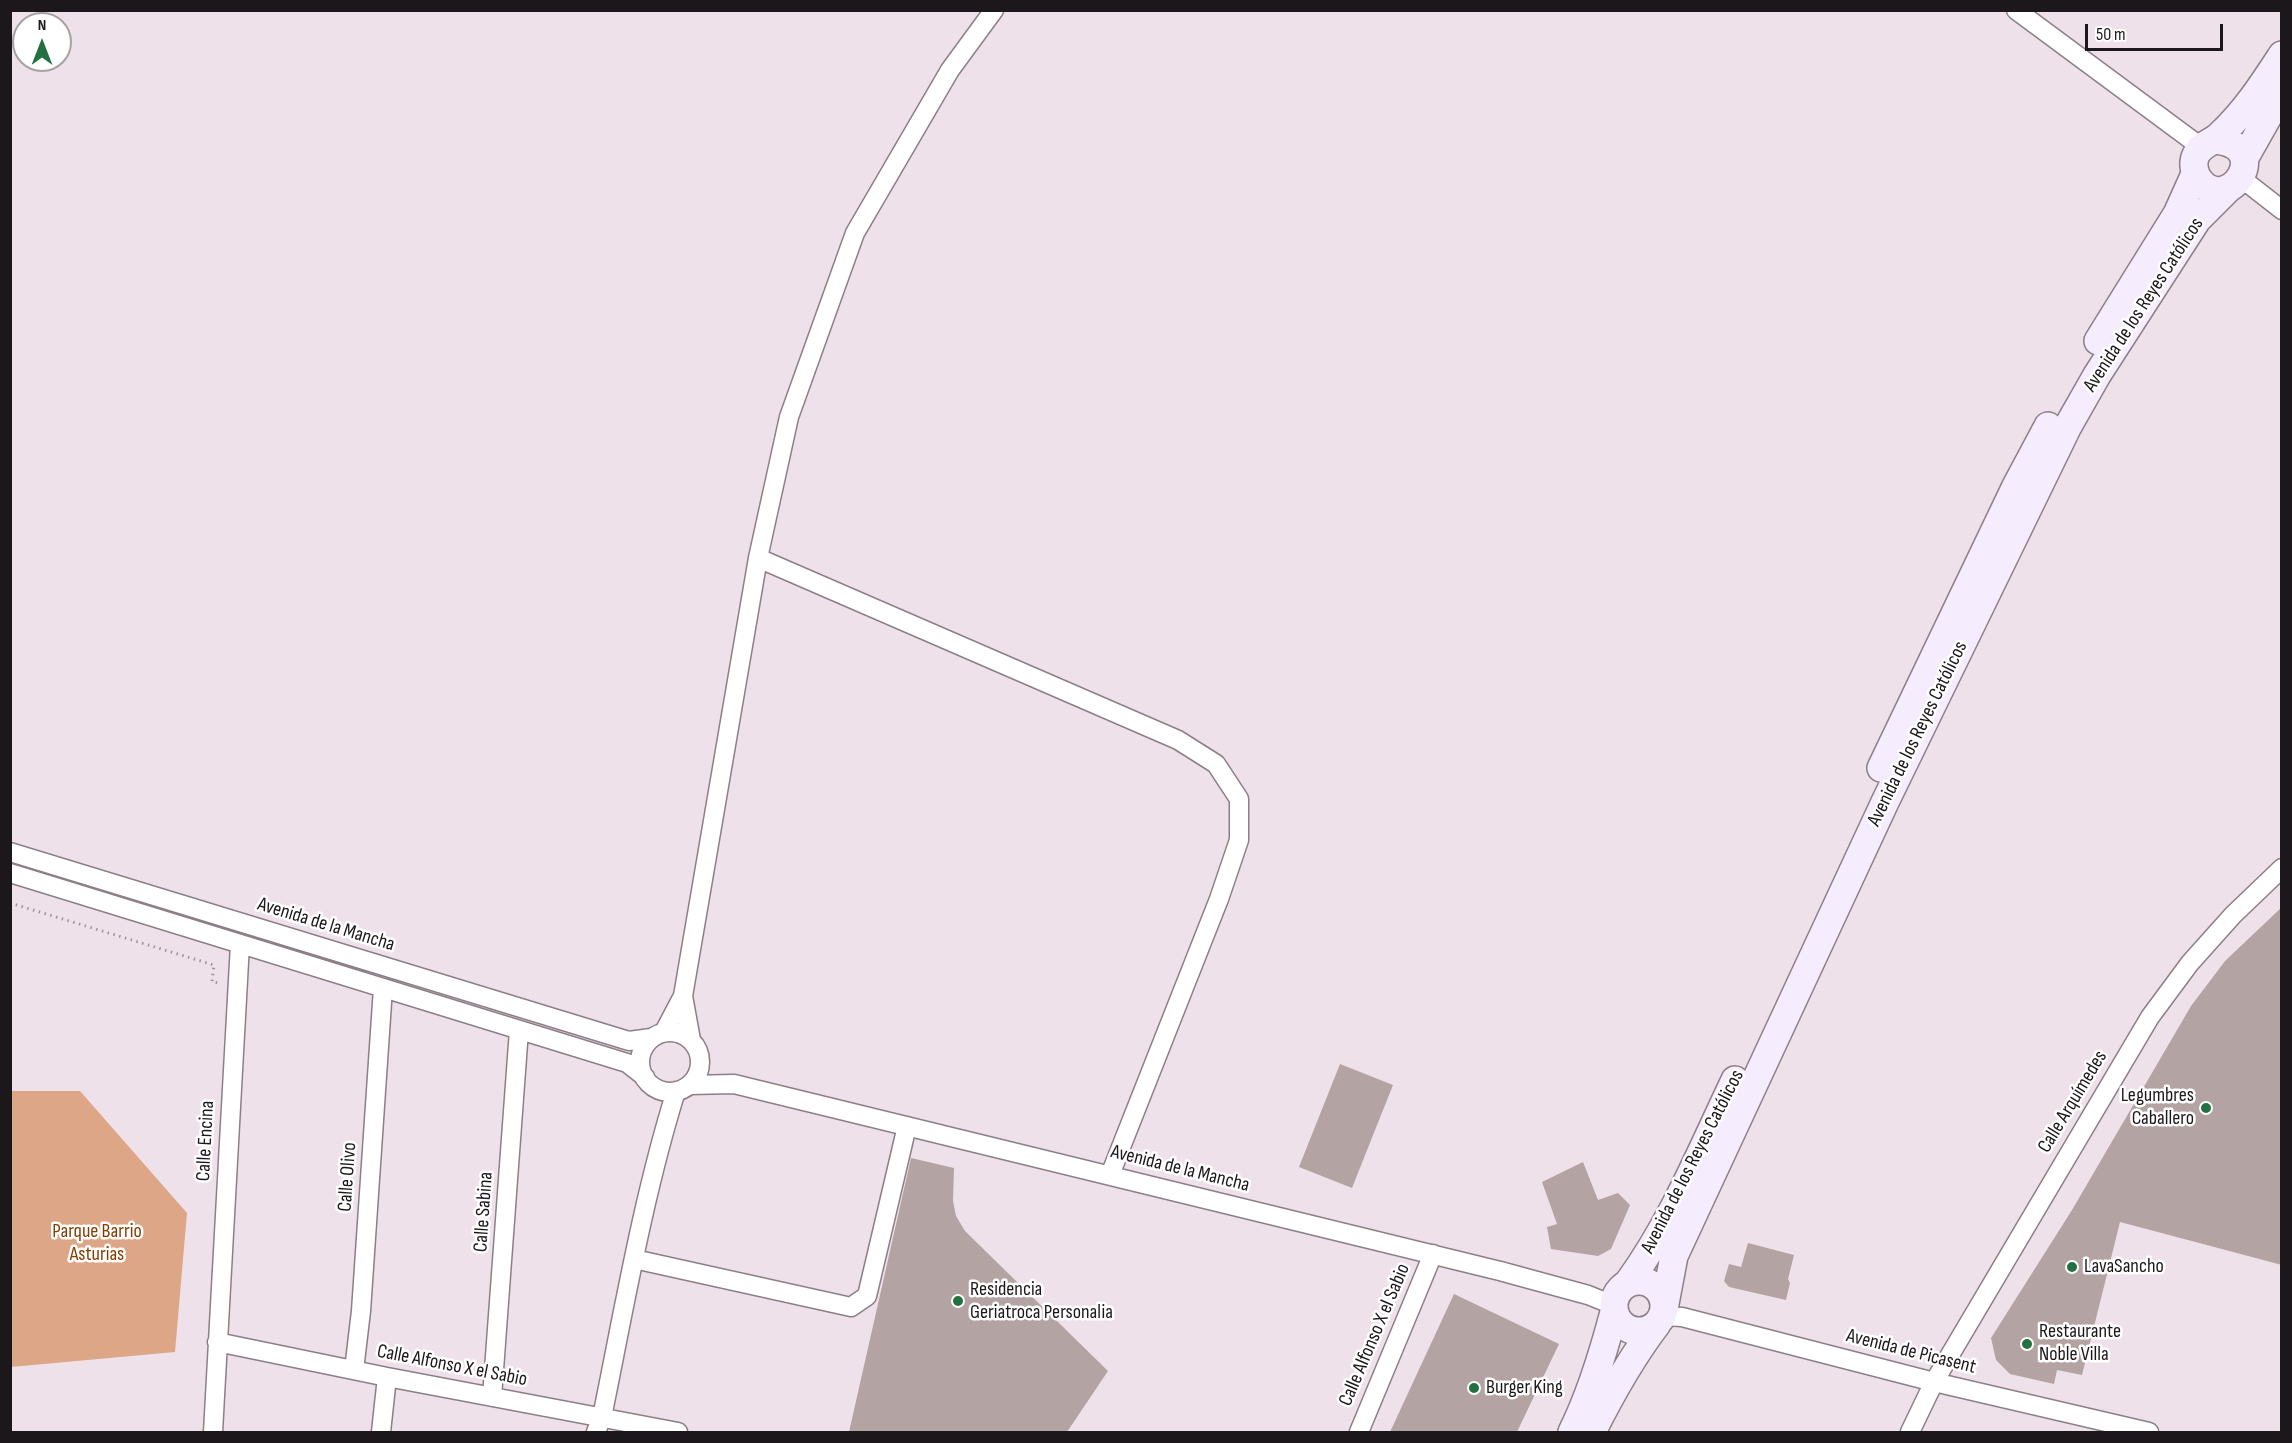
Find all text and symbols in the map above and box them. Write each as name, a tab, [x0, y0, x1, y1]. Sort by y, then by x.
north arrow	[12, 12, 72, 72]
scale bar	[2088, 12, 2226, 50]
text: N	[38, 16, 46, 35]
text: 50 m	[2096, 24, 2126, 45]
street label: Avenida de los Reyes Católicos	[2079, 213, 2209, 397]
street label: Avenida de los Reyes Católicos	[1863, 638, 1973, 830]
street label: Avenida de la Mancha	[255, 893, 397, 957]
street label: Calle Arquímedes	[2033, 1047, 2113, 1157]
street label: Avenida de los Reyes Católicos	[1636, 1066, 1750, 1258]
place label: Legumbres Caballero	[2121, 1084, 2194, 1131]
street label: Calle Encina	[192, 1100, 220, 1182]
marker: Legumbres Caballero	[2199, 1101, 2213, 1115]
street label: Avenida de la Mancha	[1108, 1140, 1252, 1198]
street label: Calle Olivo	[334, 1142, 362, 1212]
street label: Calle Sabina	[469, 1171, 499, 1253]
park label: Parque Barrio Asturias	[52, 1220, 142, 1267]
place label: LavaSancho	[2084, 1255, 2164, 1279]
street label: Calle Alfonso X el Sabio	[1334, 1260, 1416, 1410]
marker: LavaSancho	[2065, 1260, 2079, 1274]
place label: Residencia Geriatroca Personalia	[970, 1278, 1113, 1325]
marker: Residencia Geriatroca Personalia	[951, 1294, 965, 1308]
place label: Restaurante Noble Villa	[2039, 1320, 2121, 1367]
street label: Avenida de Picasent	[1844, 1324, 1978, 1380]
marker: Restaurante Noble Villa	[2020, 1337, 2034, 1351]
street label: Calle Alfonso X el Sabio	[375, 1340, 529, 1392]
place label: Burger King	[1486, 1376, 1563, 1400]
marker: Burger King	[1467, 1381, 1481, 1395]

